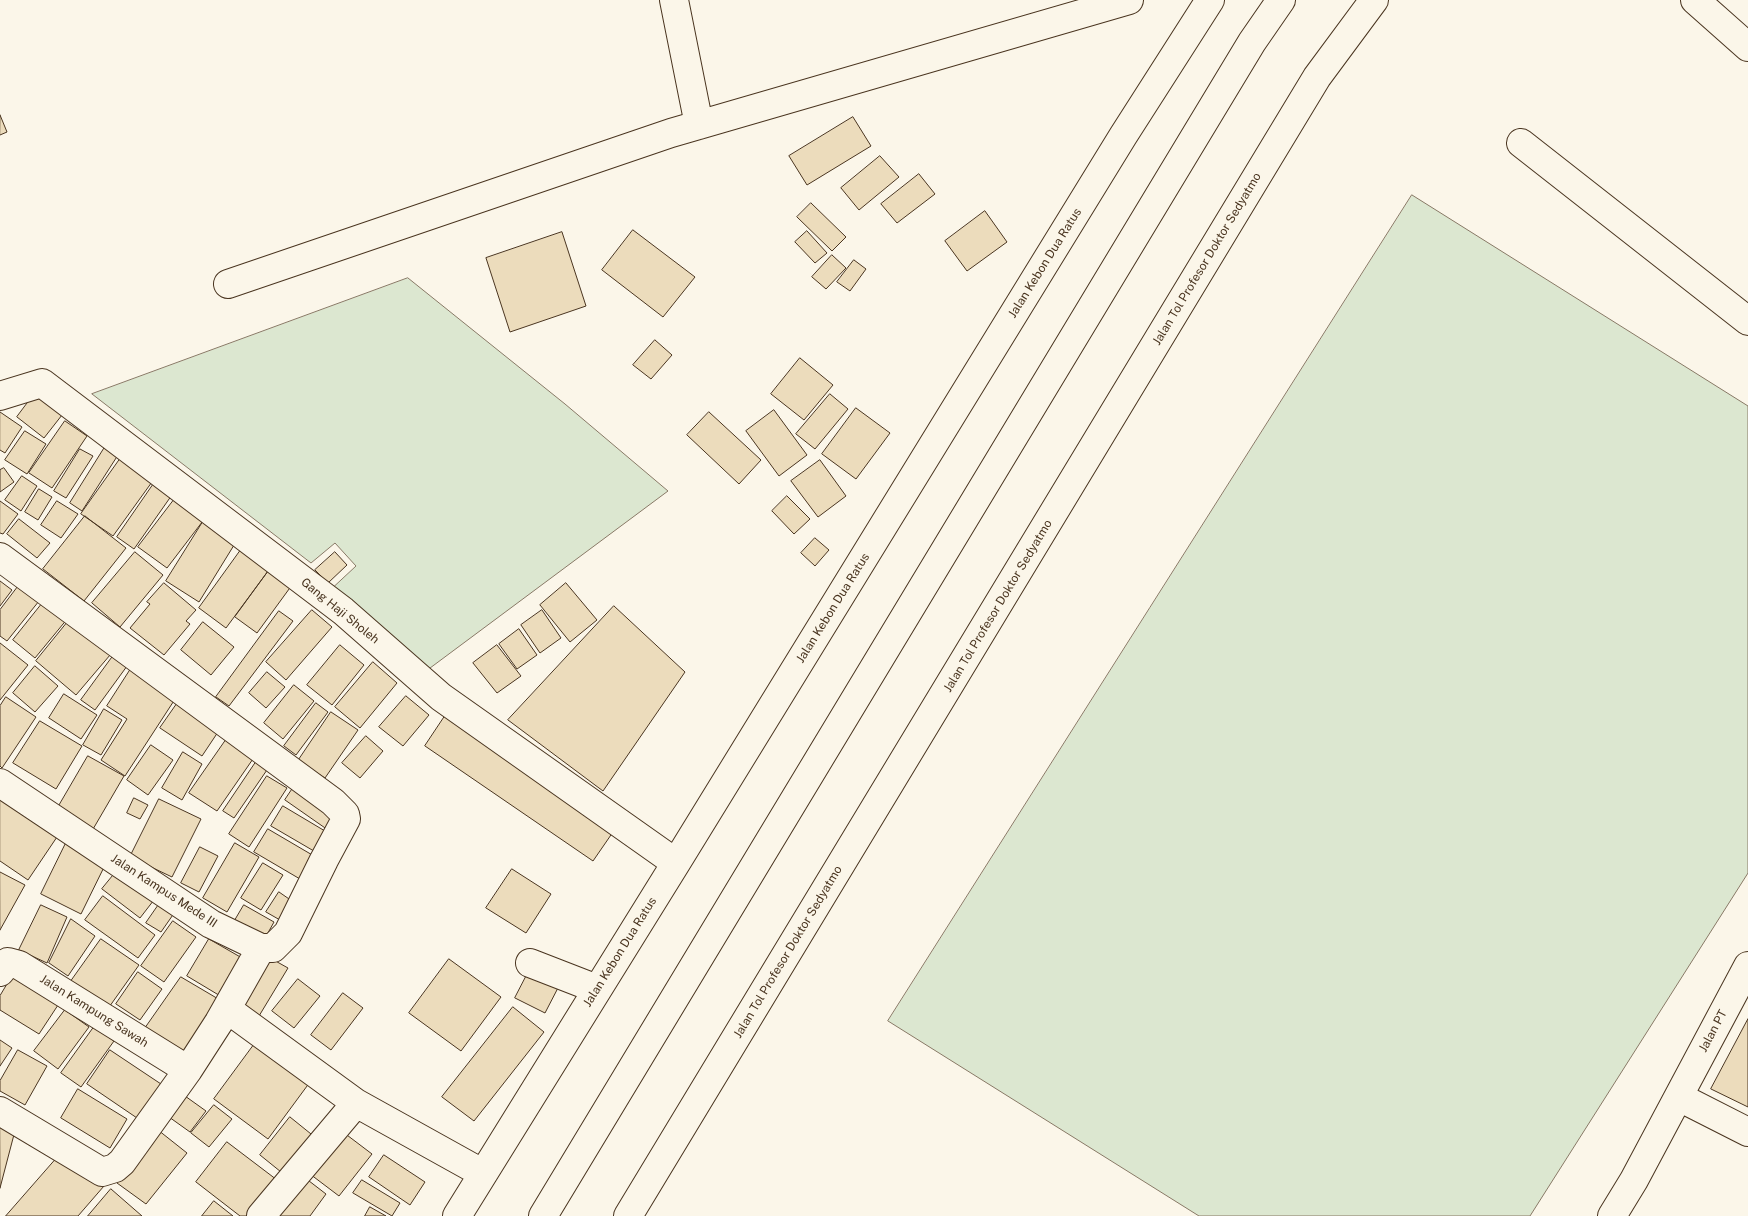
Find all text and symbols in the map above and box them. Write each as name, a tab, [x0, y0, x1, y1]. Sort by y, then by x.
street label: Jalan Tol Profesor Doktor Sedyatmo	[1150, 170, 1264, 348]
street label: Jalan Kebon Dua Ratus	[1005, 205, 1085, 321]
street label: Jalan Tol Profesor Doktor Sedyatmo	[941, 517, 1055, 695]
street label: Jalan Kebon Dua Ratus	[793, 550, 873, 666]
street label: Gang Haji Sholeh	[298, 575, 382, 647]
street label: Jalan Kampus Mede III	[108, 851, 220, 931]
street label: Jalan Tol Profesor Doktor Sedyatmo	[731, 863, 845, 1041]
street label: Jalan Kebon Dua Ratus	[580, 894, 660, 1010]
street label: Jalan Kampung Sawah	[37, 972, 151, 1050]
street label: Jalan PT	[1696, 1007, 1730, 1055]

